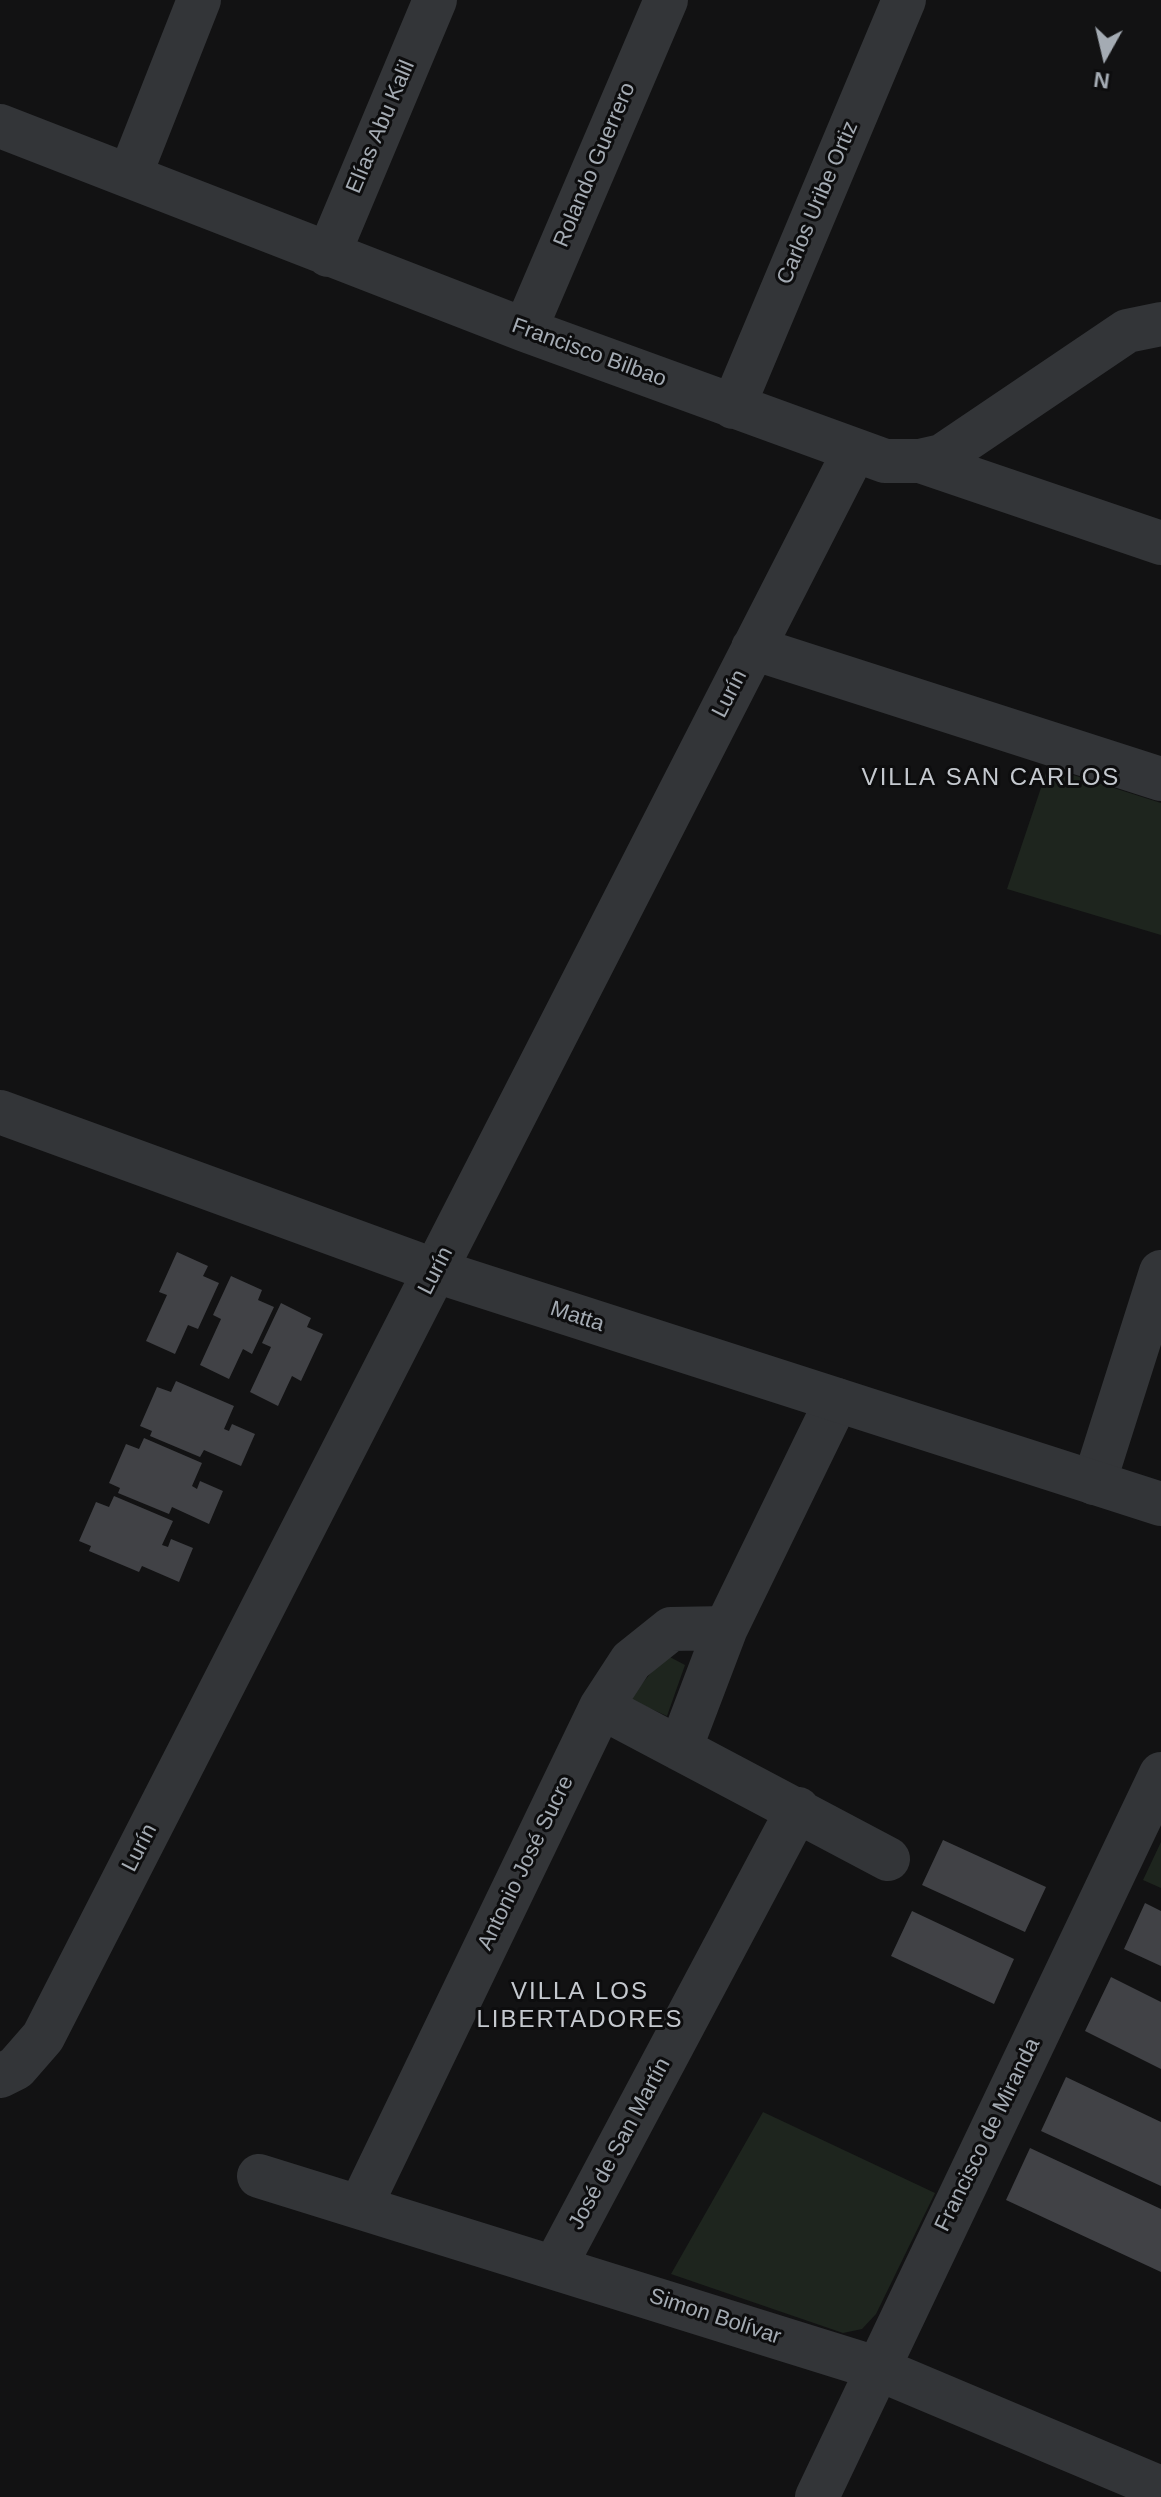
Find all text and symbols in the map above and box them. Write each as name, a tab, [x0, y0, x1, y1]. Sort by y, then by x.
north arrow	[1065, 16, 1145, 96]
street label: Elías Abu Kalil	[341, 57, 421, 197]
text: N	[1092, 67, 1111, 94]
street label: Rolando Guerrero	[548, 79, 642, 251]
street label: Carlos Uribe Ortiz	[772, 117, 864, 289]
street label: Francisco Bilbao	[508, 313, 670, 393]
street label: Lurín	[707, 666, 753, 722]
district label: VILLA SAN CARLOS	[862, 764, 1120, 792]
street label: Lurín	[413, 1243, 459, 1299]
street label: Matta	[547, 1296, 607, 1338]
street label: Antonio José Sucre	[472, 1771, 580, 1955]
street label: Lurín	[117, 1820, 163, 1876]
district label: VILLA LOS LIBERTADORES	[476, 1978, 684, 2034]
street label: Francisco de Miranda	[930, 2034, 1046, 2236]
street label: José de San Martín	[564, 2054, 676, 2234]
street label: Simon Bolívar	[646, 2283, 784, 2351]

